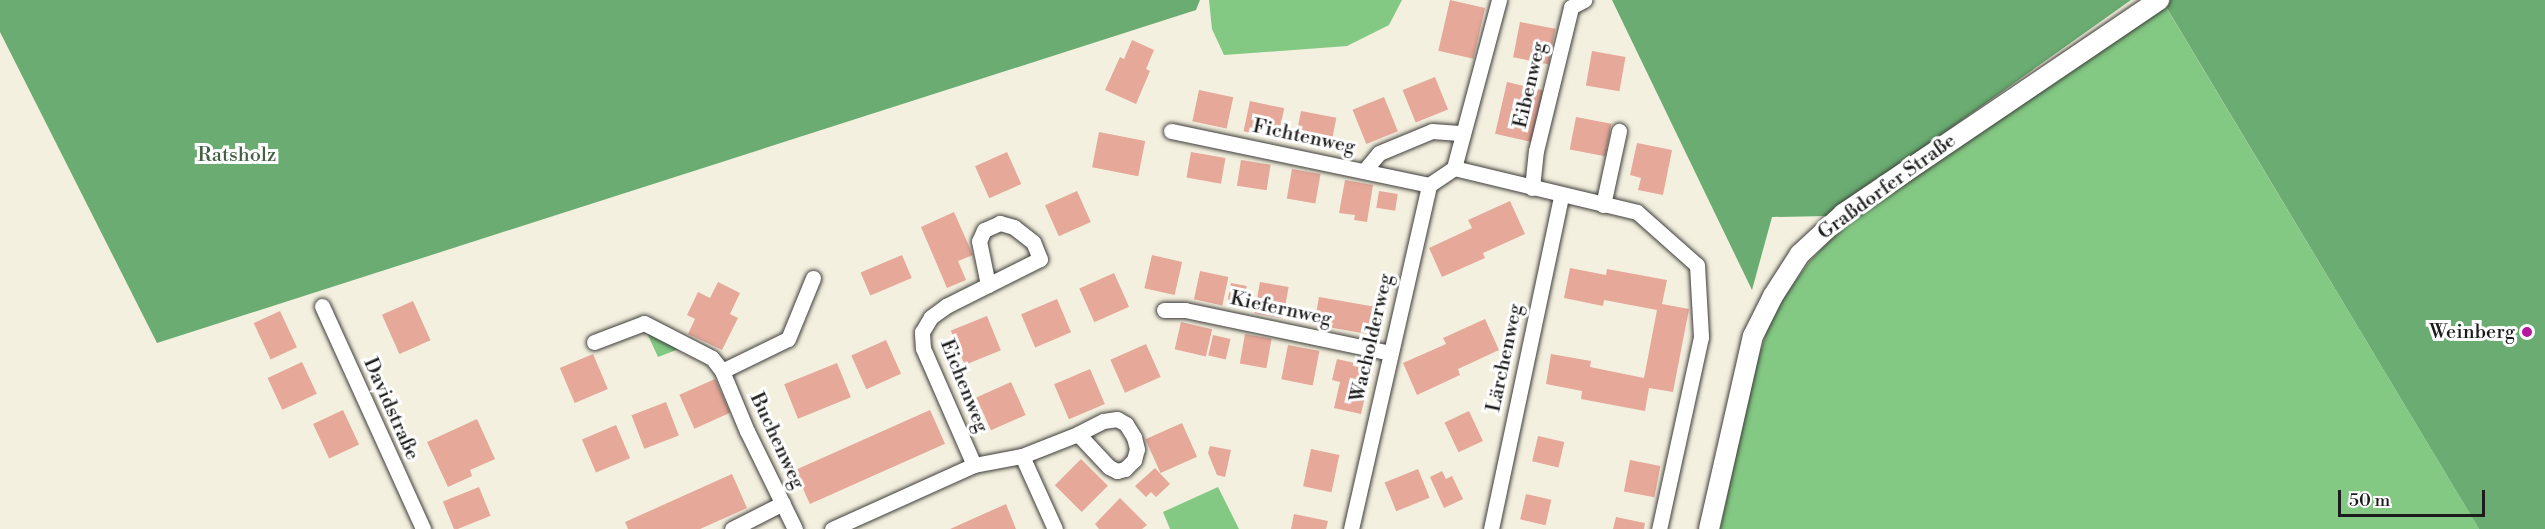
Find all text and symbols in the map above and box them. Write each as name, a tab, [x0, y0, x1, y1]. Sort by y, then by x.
street label: Eibenweg	[1508, 39, 1552, 131]
street label: Fichtenweg	[1250, 114, 1358, 160]
street label: Graßdorfer Straße	[1813, 129, 1961, 245]
park label: Ratsholz	[198, 143, 276, 167]
street label: Wacholderweg	[1346, 271, 1398, 405]
street label: Kiefernweg	[1228, 287, 1334, 331]
street label: Lärchenweg	[1482, 302, 1528, 414]
place label: Weinberg	[2429, 320, 2515, 344]
marker: Weinberg	[2520, 325, 2534, 339]
street label: Eichenweg	[934, 336, 994, 436]
street label: Davidstraße	[358, 354, 424, 464]
street label: Buchenweg	[744, 389, 810, 493]
scale bar	[2341, 478, 2488, 516]
text: 50 m	[2349, 489, 2390, 512]

